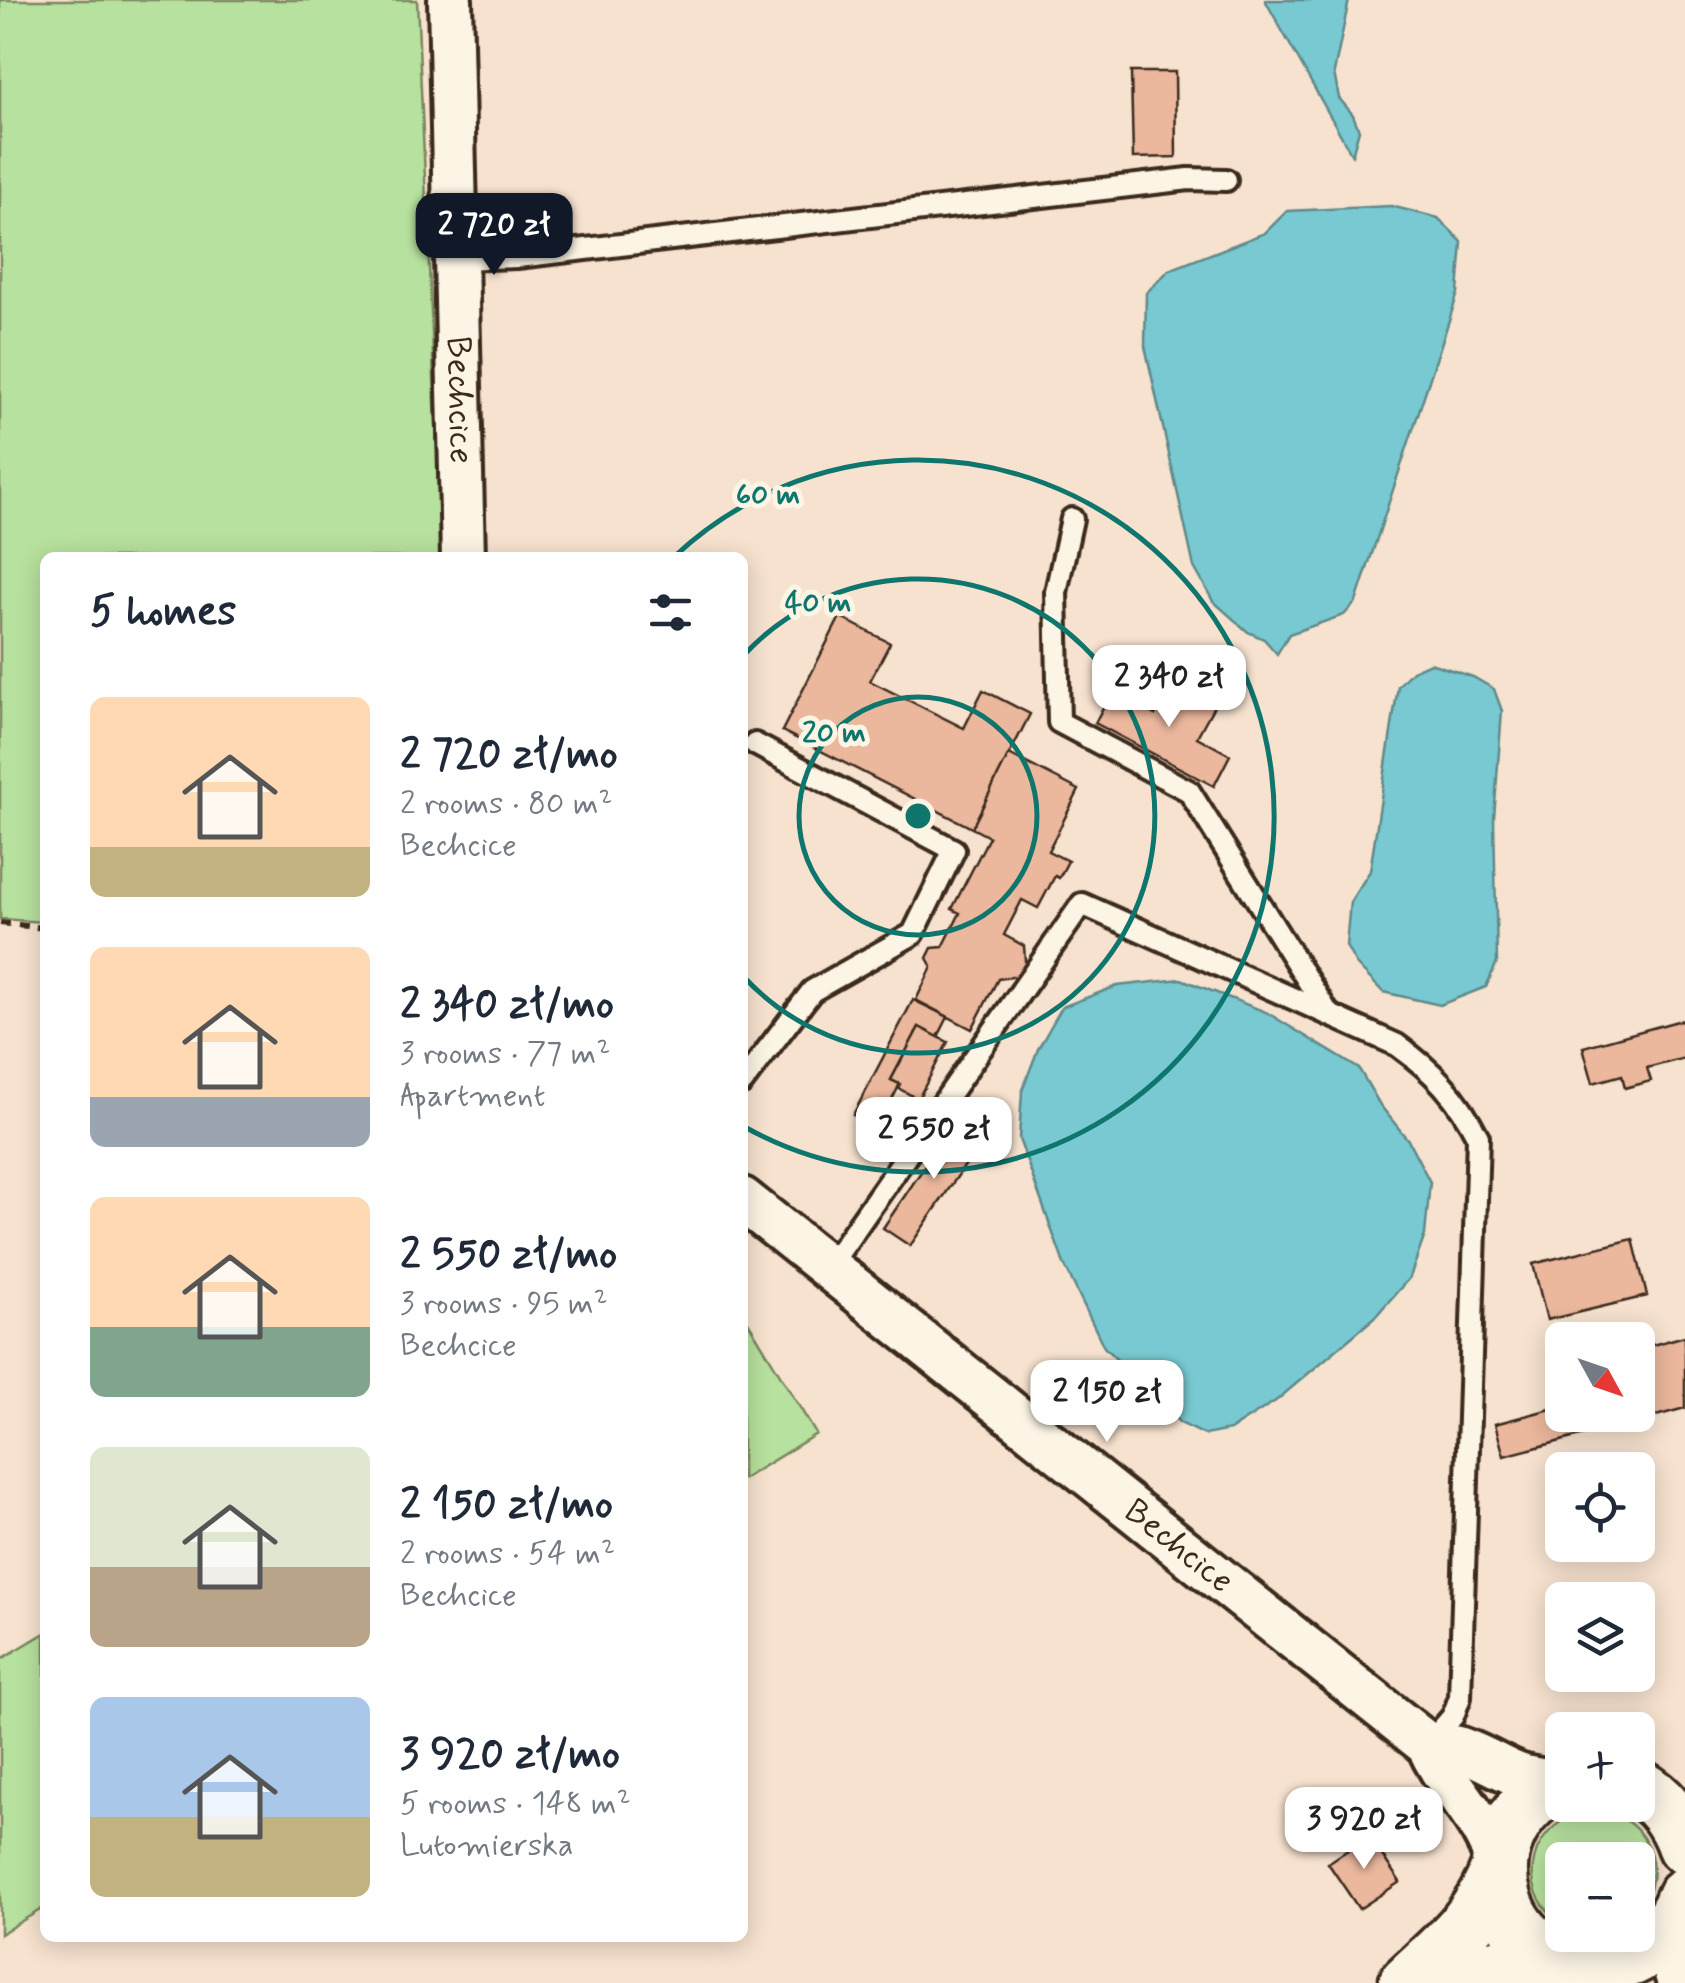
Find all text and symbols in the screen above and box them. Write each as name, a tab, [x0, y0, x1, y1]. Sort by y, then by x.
pin: 2 720 zł	[391, 193, 597, 278]
text: 2 720 zł	[438, 204, 550, 246]
street label: Bechcice	[435, 335, 484, 464]
text: 60 m	[736, 476, 800, 515]
text: 40 m	[785, 584, 851, 623]
text: 5 homes	[90, 585, 236, 640]
icon: filters	[643, 585, 698, 640]
pin: 2 340 zł	[1066, 645, 1272, 730]
text: 2 340 zł	[1114, 656, 1224, 698]
text: 20 m	[802, 714, 866, 753]
text: 2 720 zł/mo	[400, 728, 618, 783]
icon: home	[170, 737, 290, 857]
text: 2 rooms · 80 m²	[400, 783, 613, 825]
centre of rings	[900, 798, 936, 834]
text: Bechcice	[400, 825, 517, 867]
text: 2 340 zł/mo	[400, 978, 614, 1033]
icon: home	[170, 987, 290, 1107]
text: 3 rooms · 77 m²	[400, 1033, 611, 1075]
text: Apartment	[400, 1075, 545, 1117]
pin: 2 550 zł	[831, 1097, 1037, 1182]
text: 2 550 zł	[878, 1108, 990, 1150]
text: 2 550 zł/mo	[400, 1228, 617, 1283]
icon: home	[170, 1237, 290, 1357]
text: 3 rooms · 95 m²	[400, 1283, 608, 1325]
north arrow	[1545, 1322, 1655, 1432]
map controls	[1545, 1322, 1655, 1952]
text: Bechcice	[400, 1325, 517, 1367]
pin: 2 150 zł	[1004, 1360, 1210, 1445]
text: 2 150 zł	[1052, 1371, 1162, 1413]
button: locate	[1545, 1452, 1655, 1562]
text: 2 150 zł/mo	[400, 1478, 613, 1533]
icon: home	[170, 1487, 290, 1607]
street label: Bechcice	[1114, 1489, 1243, 1604]
text: 2 rooms · 54 m²	[400, 1533, 615, 1575]
text: Bechcice	[400, 1575, 517, 1617]
button: layers	[1545, 1582, 1655, 1692]
button: +	[1545, 1712, 1655, 1822]
text: 3 920 zł/mo	[400, 1728, 620, 1783]
icon: home	[170, 1737, 290, 1857]
text: 5 rooms · 148 m²	[400, 1783, 631, 1825]
pin: 3 920 zł	[1261, 1787, 1467, 1872]
text: 3 920 zł	[1307, 1798, 1421, 1840]
text: Lutomierska	[400, 1825, 574, 1867]
button: −	[1545, 1842, 1655, 1952]

